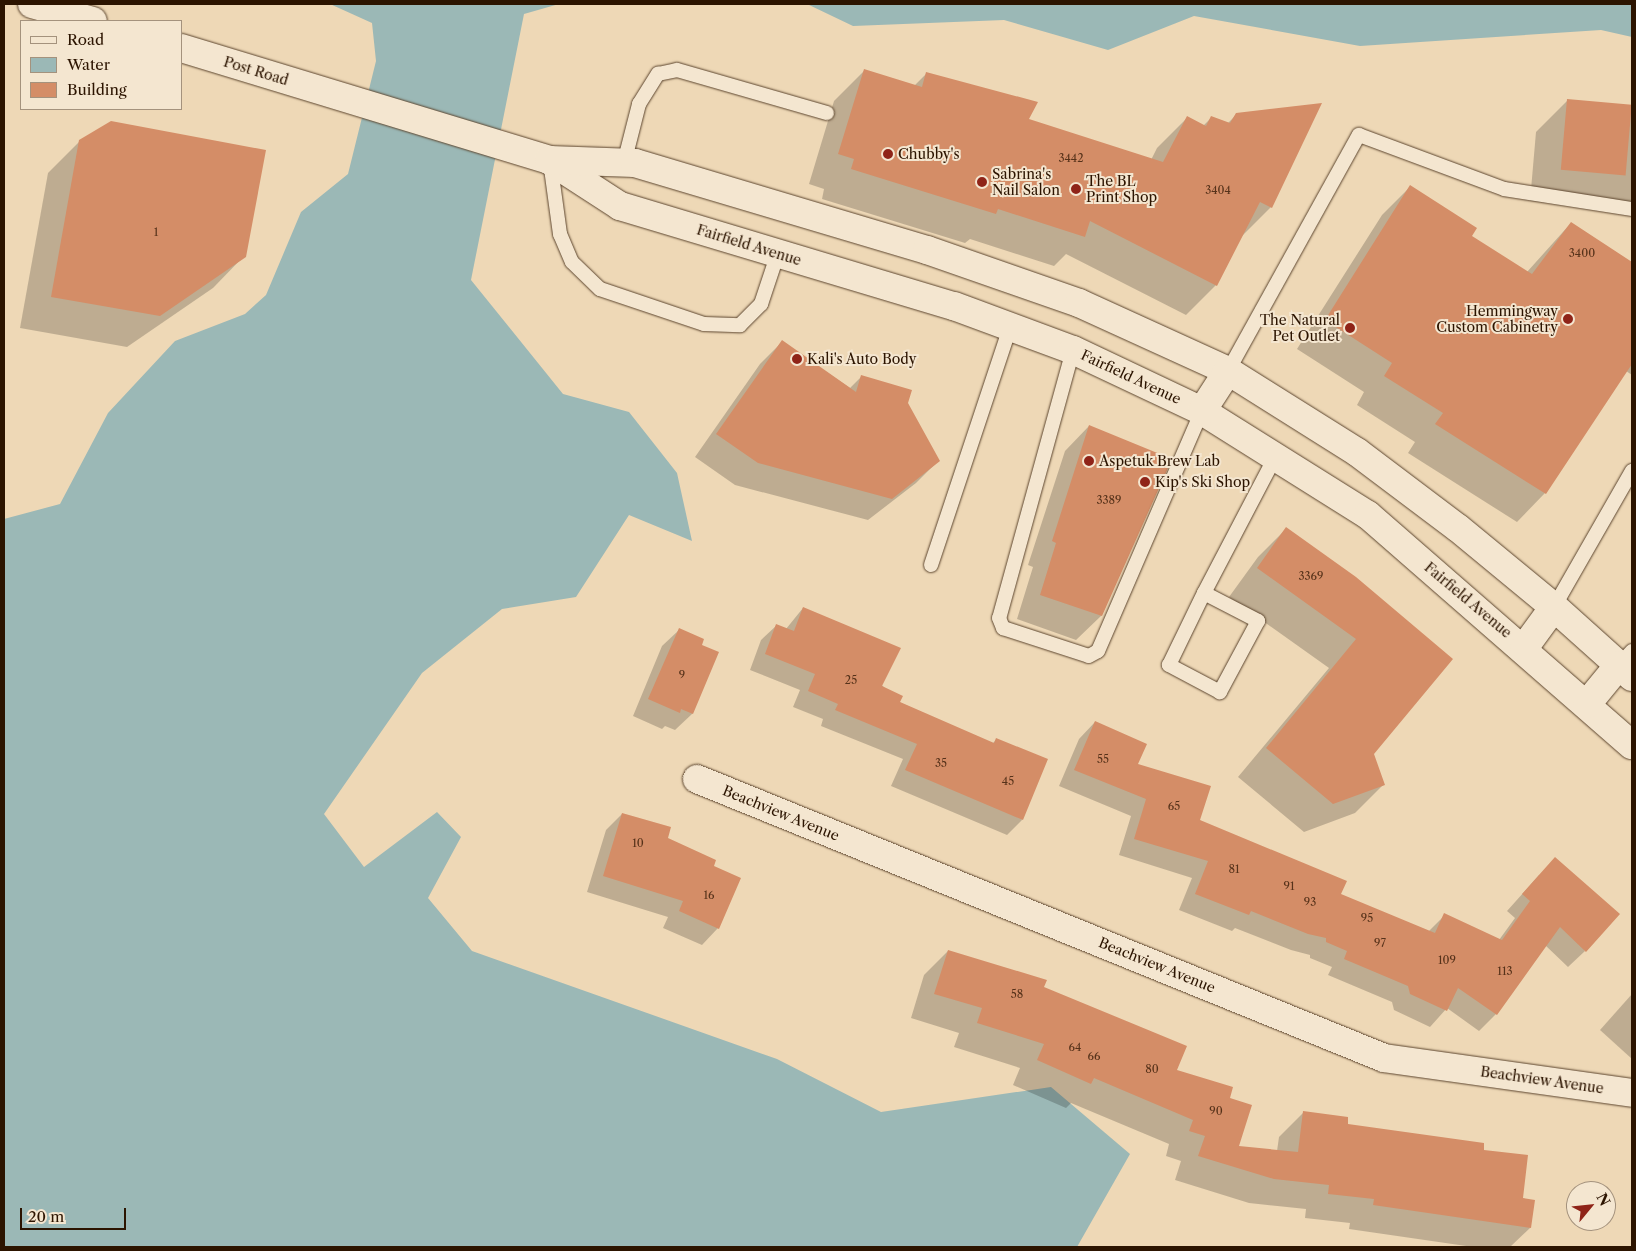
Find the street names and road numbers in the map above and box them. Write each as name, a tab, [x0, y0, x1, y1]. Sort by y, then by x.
street label: Post Road	[222, 53, 290, 89]
street label: Fairfield Avenue	[694, 221, 804, 269]
street label: Fairfield Avenue	[1078, 346, 1184, 408]
street label: Fairfield Avenue	[1421, 559, 1515, 641]
street label: Beachview Avenue	[720, 782, 842, 844]
street label: Beachview Avenue	[1096, 934, 1218, 996]
street label: Beachview Avenue	[1479, 1063, 1605, 1097]

